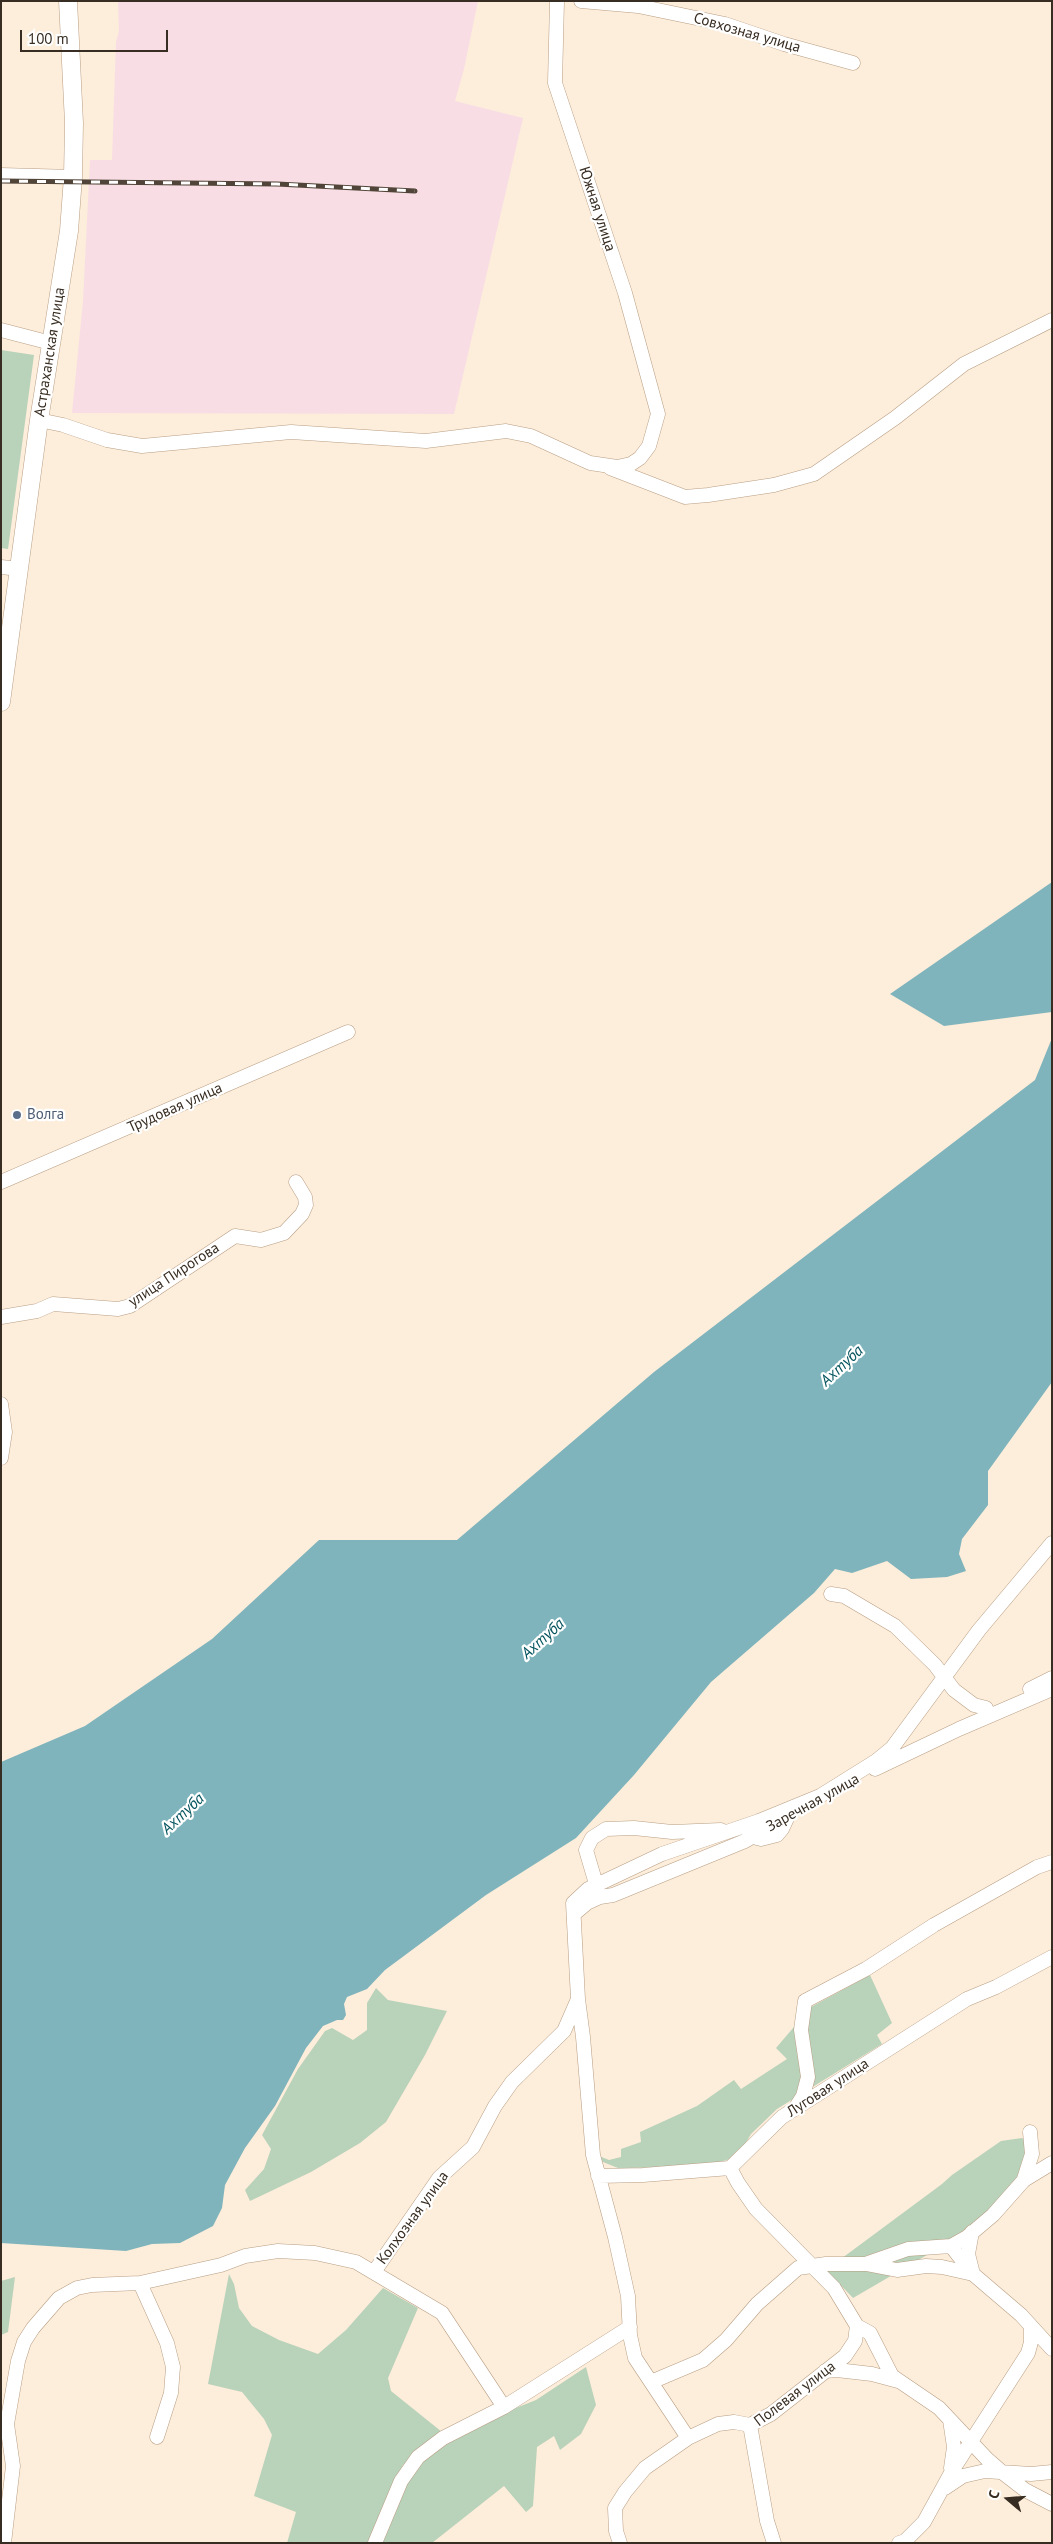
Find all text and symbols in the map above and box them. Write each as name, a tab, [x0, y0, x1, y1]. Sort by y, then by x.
street label: Совхозная улица	[691, 9, 803, 57]
scale bar	[22, 20, 170, 52]
text: 100 m	[28, 29, 69, 48]
street label: Южная улица	[575, 164, 619, 254]
street label: Астраханская улица	[31, 286, 69, 418]
street label: Трудовая улица	[125, 1079, 225, 1137]
place label: Волга	[27, 1106, 64, 1124]
marker: Волга	[11, 1109, 23, 1121]
street label: улица Пирогова	[125, 1239, 223, 1311]
water label: Ахтуба	[817, 1341, 867, 1391]
water label: Ахтуба	[517, 1615, 569, 1663]
street label: Заречная улица	[763, 1770, 863, 1836]
water label: Ахтуба	[158, 1789, 208, 1839]
street label: Луговая улица	[784, 2055, 872, 2121]
street label: Колхозная улица	[373, 2168, 453, 2268]
street label: Полевая улица	[751, 2358, 839, 2430]
north arrow	[983, 2474, 1033, 2524]
text: С	[984, 2488, 1004, 2501]

